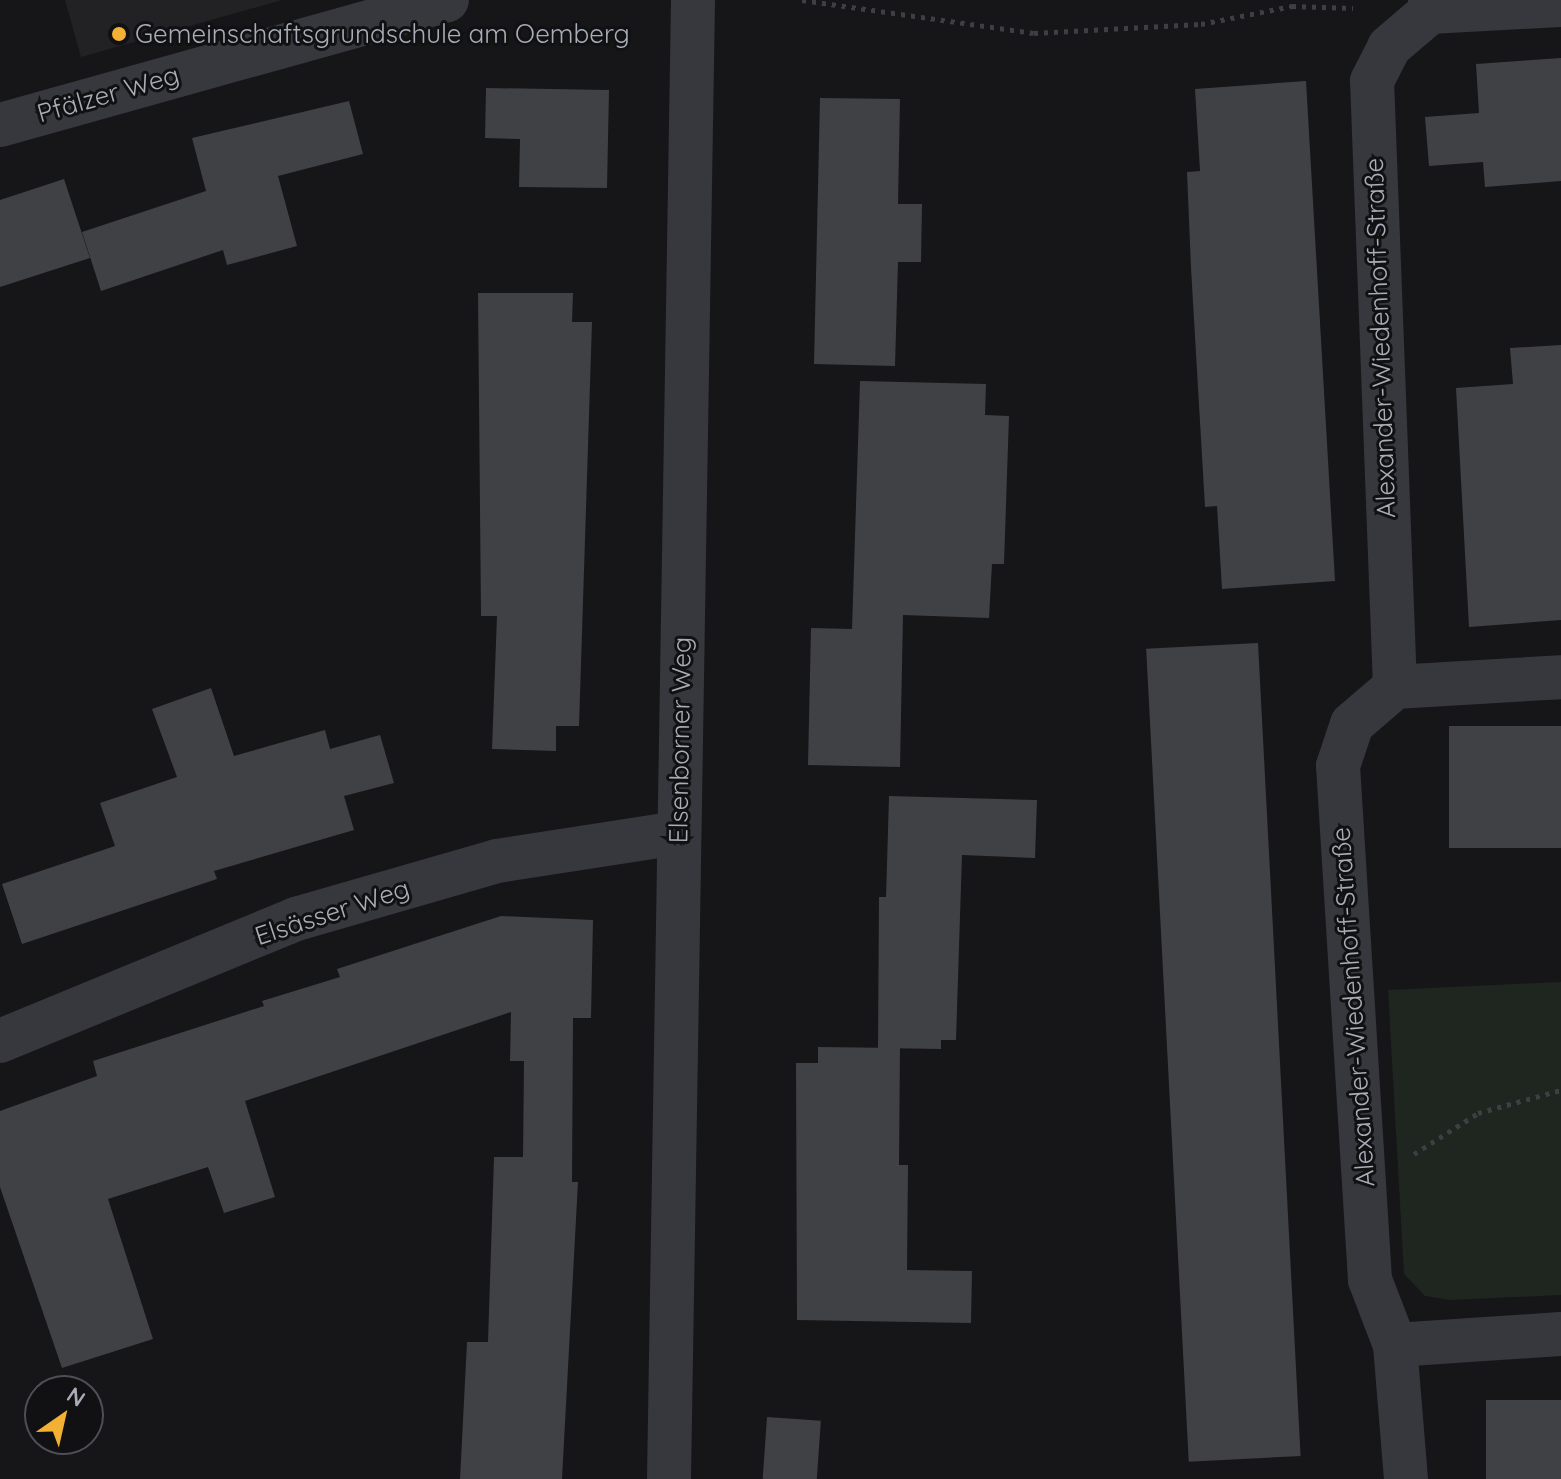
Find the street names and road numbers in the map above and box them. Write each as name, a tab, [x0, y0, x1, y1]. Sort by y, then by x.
street label: Pfälzer Weg	[33, 59, 183, 129]
street label: Alexander-Wiedenhoff-Straße	[1358, 157, 1402, 519]
street label: Elsenborner Weg	[663, 637, 697, 843]
street label: Alexander-Wiedenhoff-Straße	[1325, 826, 1381, 1188]
street label: Elsässer Weg	[251, 872, 413, 952]

